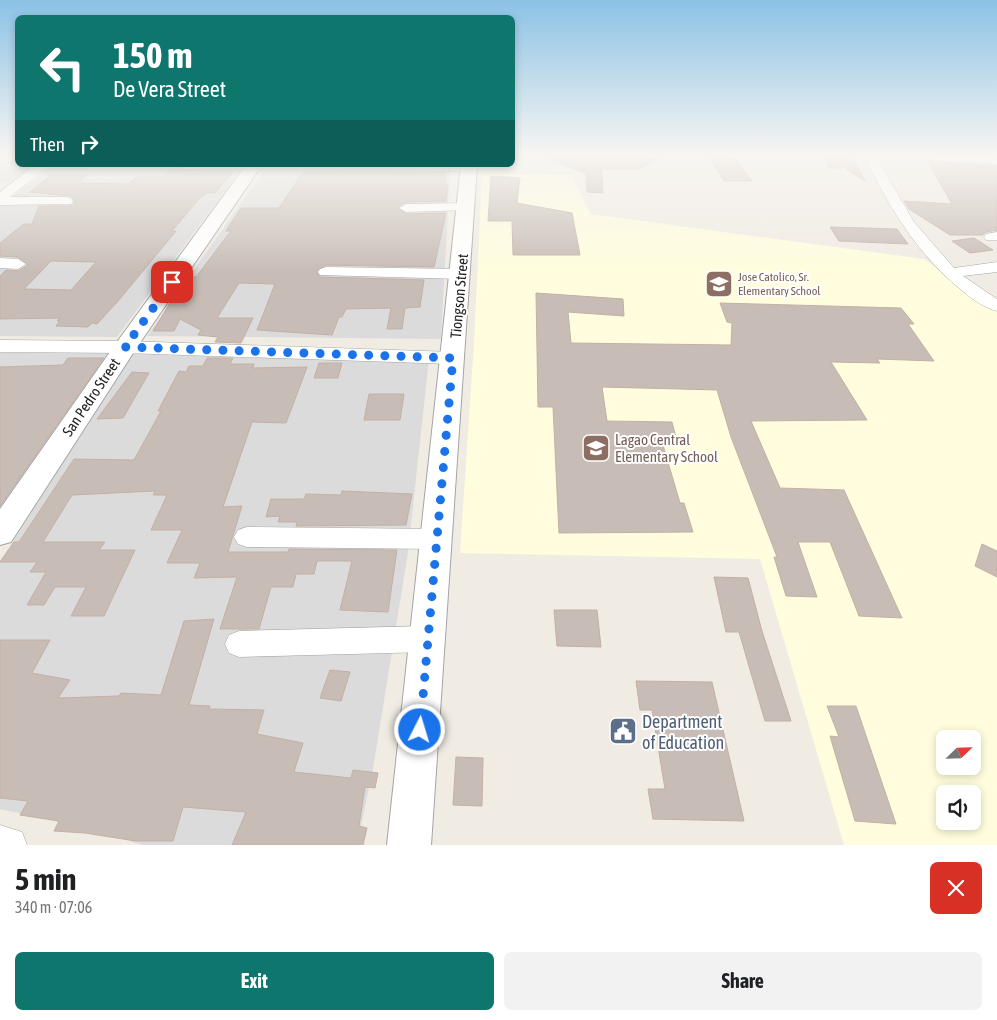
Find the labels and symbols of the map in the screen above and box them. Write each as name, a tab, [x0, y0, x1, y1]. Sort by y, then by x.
street label: Tiongson Street	[447, 253, 471, 339]
pin	[151, 261, 193, 303]
school or university icon: Jose Catolico, Sr. Elementary School	[704, 269, 734, 299]
place label: Jose Catolico, Sr. Elementary School	[738, 270, 821, 298]
street label: San Pedro Street	[59, 355, 123, 439]
place label: Lagao Central Elementary School	[615, 431, 718, 465]
school or university icon: Lagao Central Elementary School	[581, 433, 611, 463]
position arrow	[393, 703, 445, 755]
place label: Department of Education	[642, 711, 724, 753]
public building icon: Department of Education	[608, 716, 638, 746]
north arrow	[936, 730, 981, 775]

